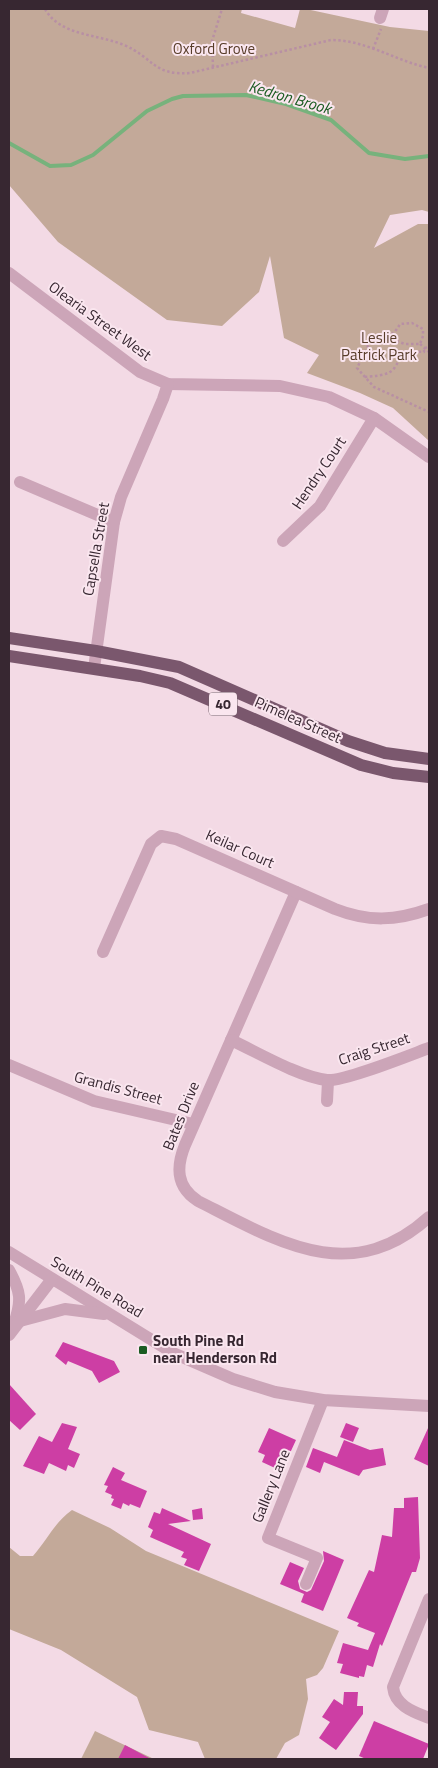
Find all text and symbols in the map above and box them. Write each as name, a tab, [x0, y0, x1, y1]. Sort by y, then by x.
park label: Oxford Grove	[173, 37, 255, 60]
water label: Kedron Brook	[246, 74, 336, 121]
street label: Olearia Street West	[44, 275, 157, 366]
park label: Leslie Patrick Park	[341, 326, 417, 366]
street label: Hendry Court	[286, 431, 352, 514]
street label: Capsella Street	[76, 500, 115, 597]
street label: Pimelea Street	[251, 690, 346, 749]
road number: 40	[209, 692, 237, 716]
street label: Keilar Court	[202, 823, 279, 874]
street label: Craig Street	[335, 1026, 413, 1071]
street label: Grandis Street	[72, 1065, 165, 1110]
street label: Bates Drive	[156, 1078, 205, 1154]
street label: South Pine Road	[47, 1250, 148, 1323]
place label: South Pine Rd near Henderson Rd	[153, 1329, 277, 1369]
marker: South Pine Rd near Henderson Rd	[137, 1344, 149, 1356]
street label: Gallery Lane	[245, 1446, 296, 1526]

